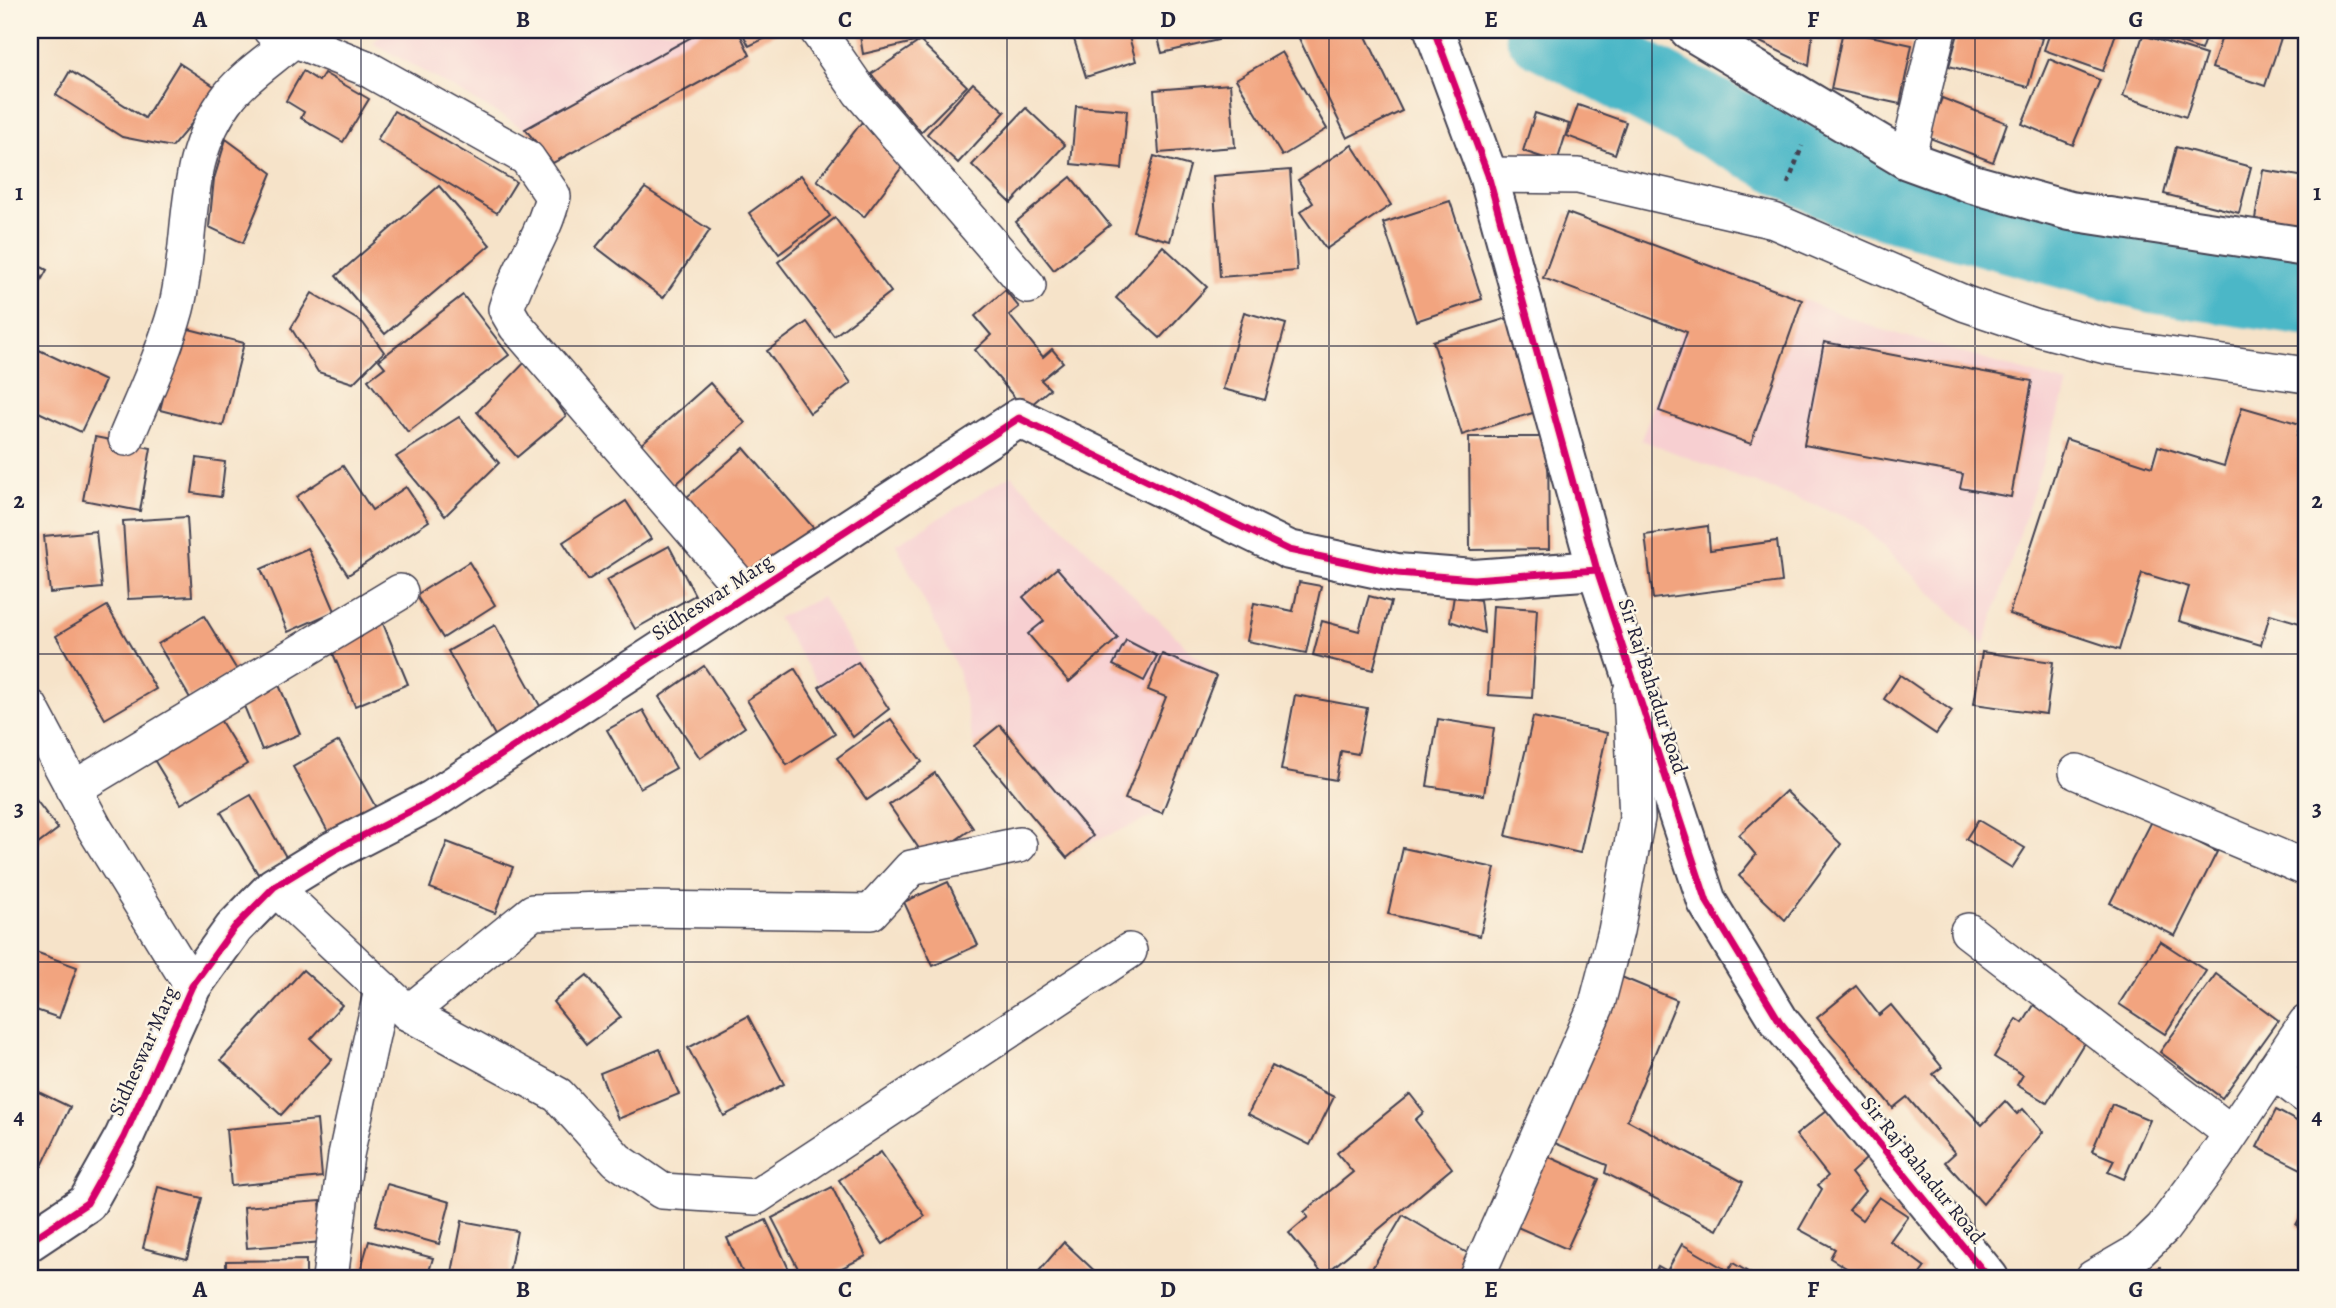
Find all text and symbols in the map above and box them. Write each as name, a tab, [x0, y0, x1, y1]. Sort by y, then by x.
text: A	[192, 4, 208, 35]
text: B	[516, 4, 530, 35]
text: C	[838, 4, 852, 35]
text: D	[1160, 4, 1176, 35]
text: E	[1484, 4, 1498, 35]
text: F	[1807, 4, 1820, 35]
text: G	[2128, 4, 2144, 35]
text: 1	[15, 177, 23, 208]
text: 1	[2313, 177, 2321, 208]
text: 2	[13, 485, 25, 516]
text: 2	[2311, 485, 2323, 516]
street label: Sidheswar Marg	[646, 547, 779, 647]
street label: Sir Raj Bahadur Road	[1611, 595, 1695, 778]
text: 3	[14, 793, 24, 824]
text: 3	[2312, 793, 2322, 824]
street label: Sidheswar Marg	[102, 981, 184, 1120]
street label: Sir Raj Bahadur Road	[1855, 1090, 1992, 1250]
text: 4	[14, 1101, 25, 1132]
text: 4	[2312, 1101, 2323, 1132]
text: A	[192, 1274, 208, 1305]
text: B	[516, 1274, 530, 1305]
text: C	[838, 1274, 852, 1305]
text: D	[1160, 1274, 1176, 1305]
text: E	[1484, 1274, 1498, 1305]
text: F	[1807, 1274, 1820, 1305]
text: G	[2128, 1274, 2144, 1305]

